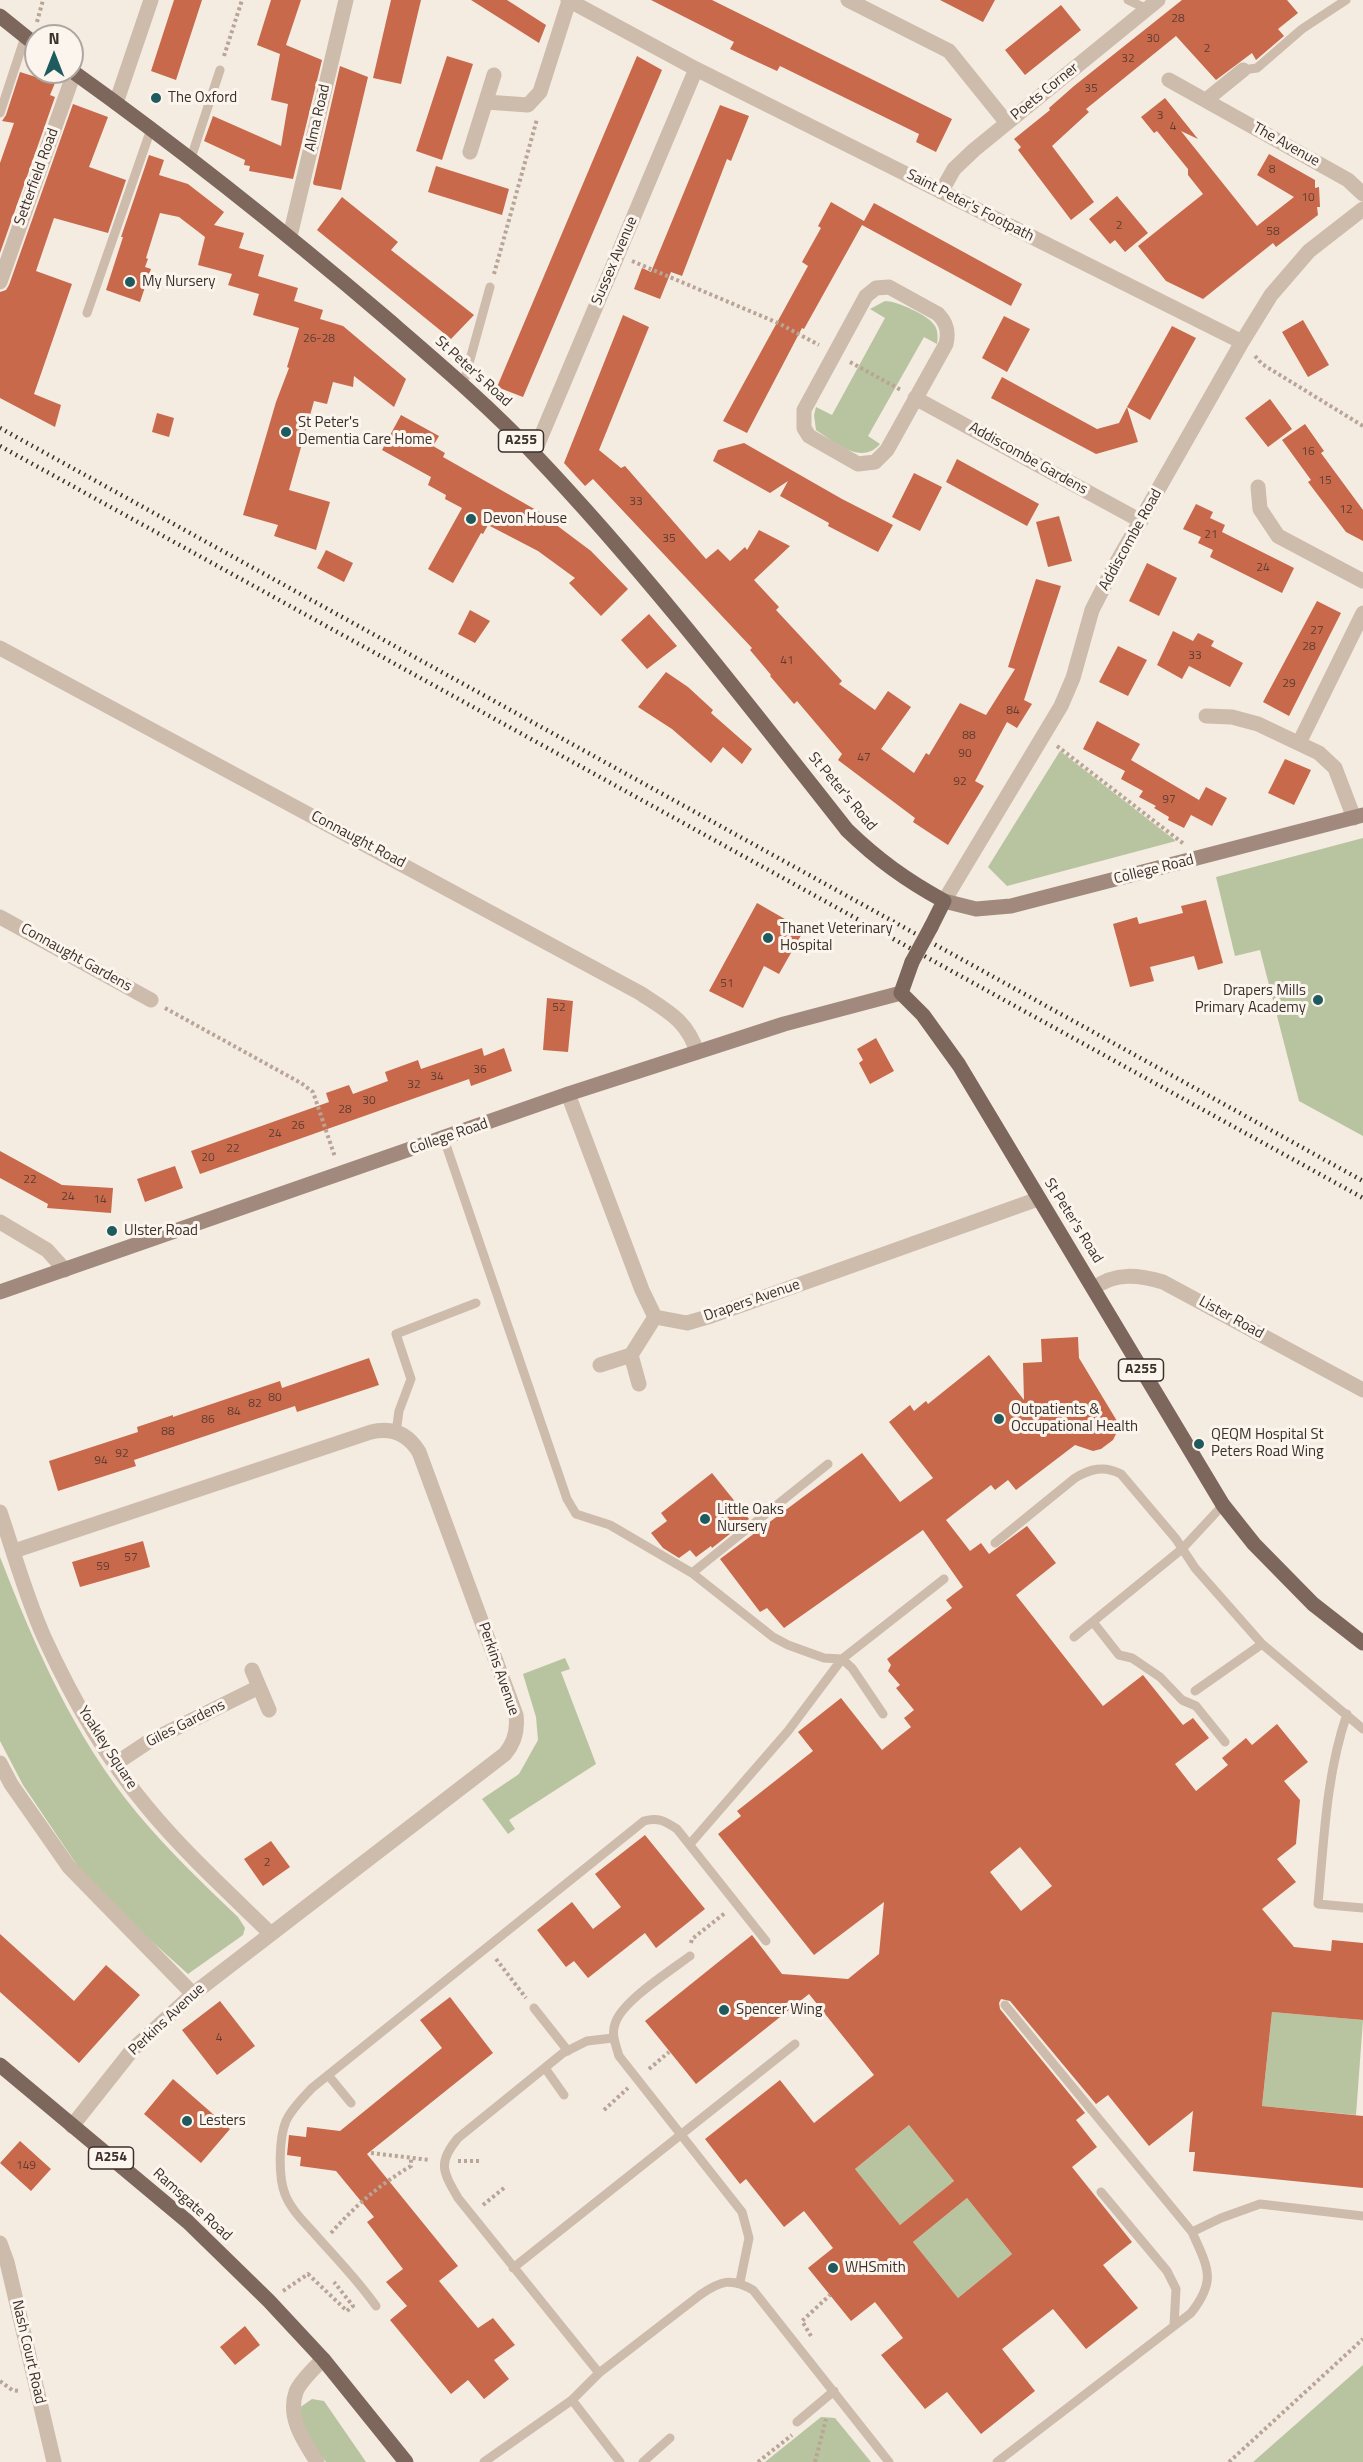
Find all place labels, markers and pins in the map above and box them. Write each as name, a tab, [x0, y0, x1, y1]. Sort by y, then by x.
place label: The Oxford	[168, 89, 237, 107]
marker: The Oxford	[149, 91, 163, 105]
place label: My Nursery	[142, 273, 215, 291]
marker: My Nursery	[123, 275, 137, 289]
place label: St Peter's Dementia Care Home	[298, 414, 432, 449]
marker: St Peter's Dementia Care Home	[279, 425, 293, 439]
place label: Devon House	[483, 510, 567, 528]
marker: Devon House	[464, 512, 478, 526]
place label: Thanet Veterinary Hospital	[780, 920, 893, 955]
marker: Thanet Veterinary Hospital	[761, 931, 775, 945]
place label: Drapers Mills Primary Academy	[1195, 982, 1306, 1017]
marker: Drapers Mills Primary Academy	[1311, 993, 1325, 1007]
place label: Ulster Road	[124, 1222, 198, 1240]
marker: Ulster Road	[105, 1224, 119, 1238]
place label: Outpatients & Occupational Health	[1011, 1401, 1138, 1436]
marker: Outpatients & Occupational Health	[992, 1412, 1006, 1426]
place label: QEQM Hospital St Peters Road Wing	[1211, 1426, 1324, 1461]
marker: QEQM Hospital St Peters Road Wing	[1192, 1437, 1206, 1451]
place label: Little Oaks Nursery	[717, 1501, 784, 1536]
marker: Little Oaks Nursery	[698, 1512, 712, 1526]
place label: Spencer Wing	[736, 2001, 823, 2019]
marker: Spencer Wing	[717, 2003, 731, 2017]
place label: Lesters	[199, 2112, 246, 2130]
marker: Lesters	[180, 2114, 194, 2128]
place label: WHSmith	[845, 2259, 906, 2277]
marker: WHSmith	[826, 2261, 840, 2275]

